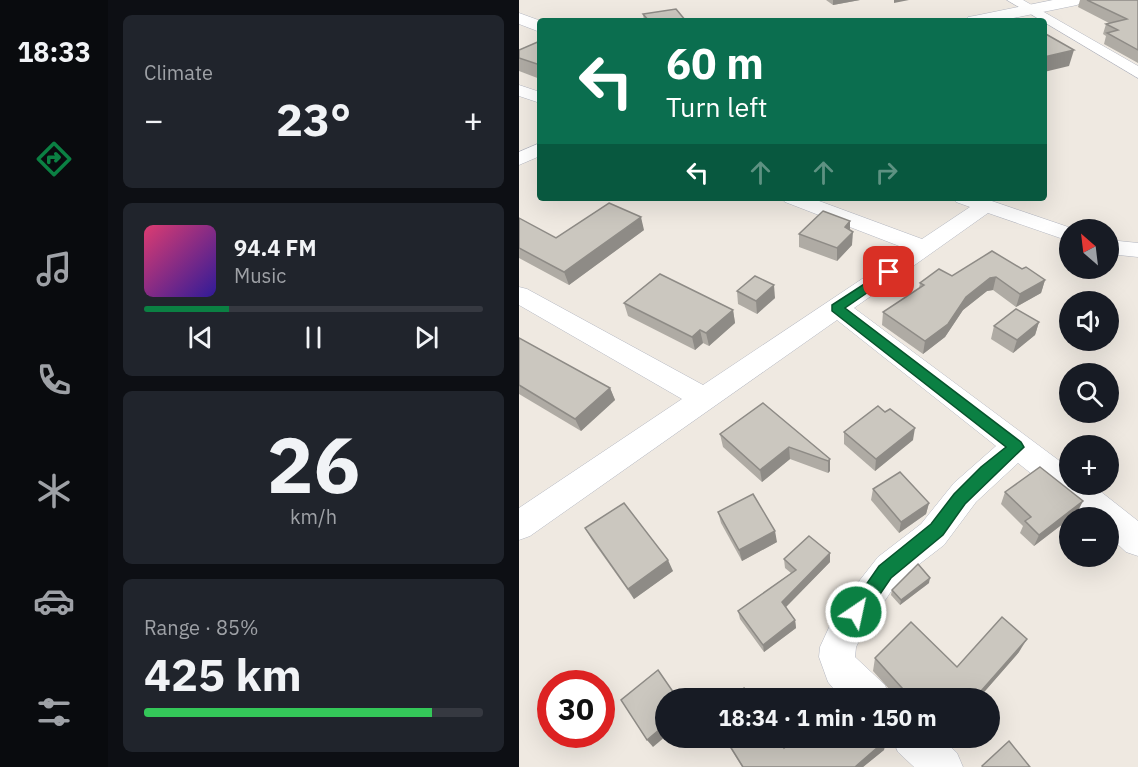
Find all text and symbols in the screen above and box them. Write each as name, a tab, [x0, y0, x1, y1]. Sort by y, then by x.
text: 18:33	[17, 34, 91, 69]
text: 60 m	[666, 36, 764, 91]
icon: left	[567, 42, 645, 120]
text: Climate	[144, 59, 213, 86]
text: Turn left	[666, 89, 767, 124]
text: 23°	[276, 90, 351, 148]
text: −	[144, 98, 164, 141]
text: +	[463, 98, 483, 141]
icon: directions	[33, 138, 75, 180]
icon: left	[681, 156, 714, 189]
icon: ahead	[744, 156, 777, 189]
icon: ahead	[807, 156, 840, 189]
icon: right	[870, 156, 903, 189]
north arrow	[1059, 219, 1119, 279]
map controls	[1059, 219, 1119, 567]
text: 94.4 FM	[234, 233, 317, 262]
pin	[863, 246, 914, 297]
icon: music	[33, 248, 75, 290]
icon: arrive	[872, 255, 905, 288]
text: Music	[234, 262, 286, 289]
button: sound	[1059, 291, 1119, 351]
icon: previous	[184, 321, 217, 354]
icon: pause	[297, 321, 330, 354]
icon: next	[410, 321, 443, 354]
icon: phone	[33, 359, 75, 401]
button: search	[1059, 363, 1119, 423]
text: 26	[267, 413, 360, 514]
button: +	[1059, 435, 1119, 495]
icon: climate	[33, 470, 75, 512]
text: km/h	[290, 503, 337, 530]
button: −	[1059, 507, 1119, 567]
icon: car	[33, 580, 75, 622]
position arrow	[824, 580, 888, 644]
text: Range · 85%	[144, 614, 259, 641]
text: 425 km	[144, 645, 302, 703]
speed limit sign: 30	[537, 670, 615, 748]
icon: filters	[33, 691, 75, 733]
text: 18:34 · 1 min · 150 m	[718, 703, 937, 732]

